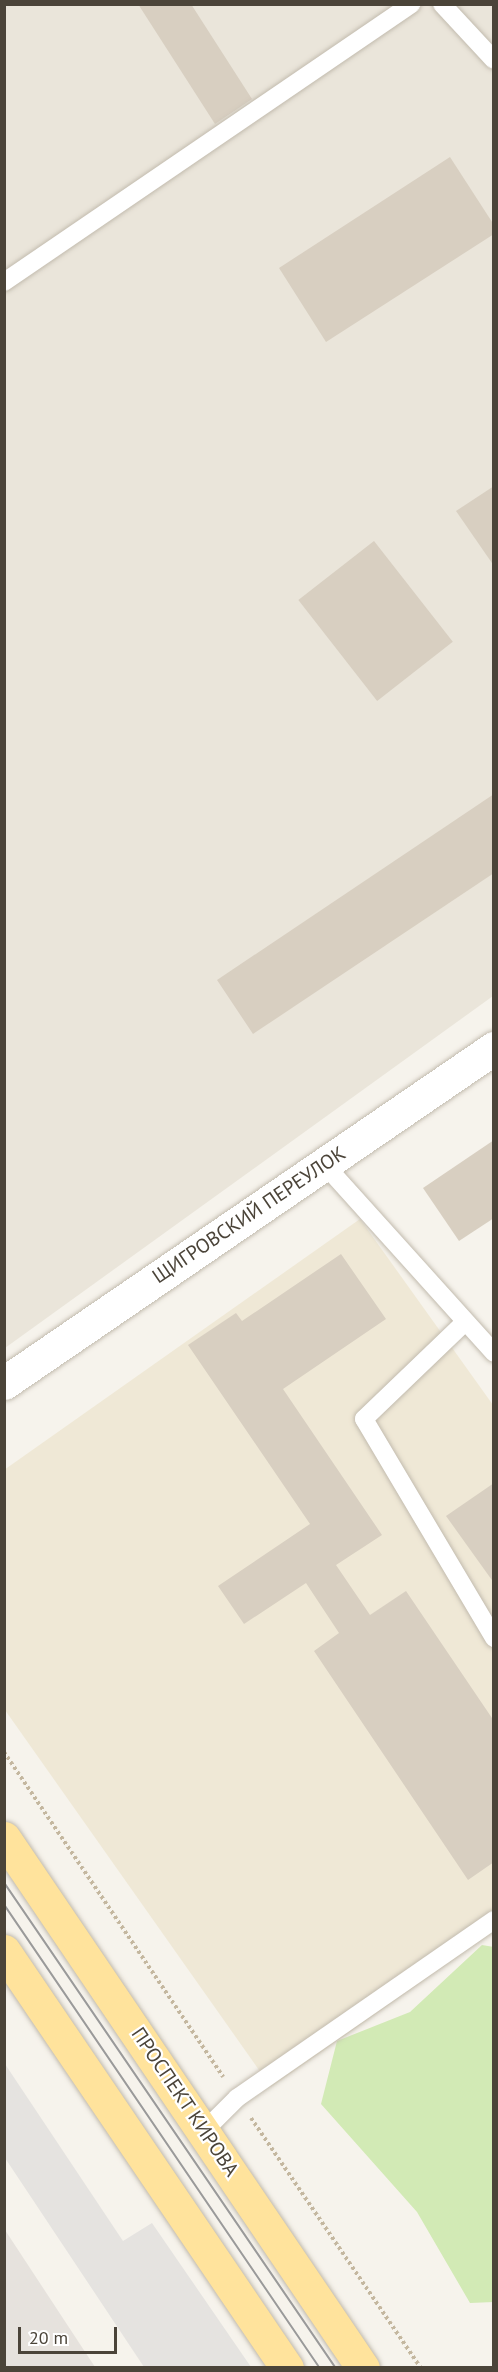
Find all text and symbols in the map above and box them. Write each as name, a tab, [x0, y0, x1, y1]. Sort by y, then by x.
street label: ЩИГРОВСКИЙ ПЕРЕУЛОК	[148, 1141, 350, 1289]
street label: ПРОСПЕКТ КИРОВА	[126, 2023, 244, 2181]
scale bar	[21, 2315, 120, 2353]
text: 20 m	[29, 2326, 68, 2349]

